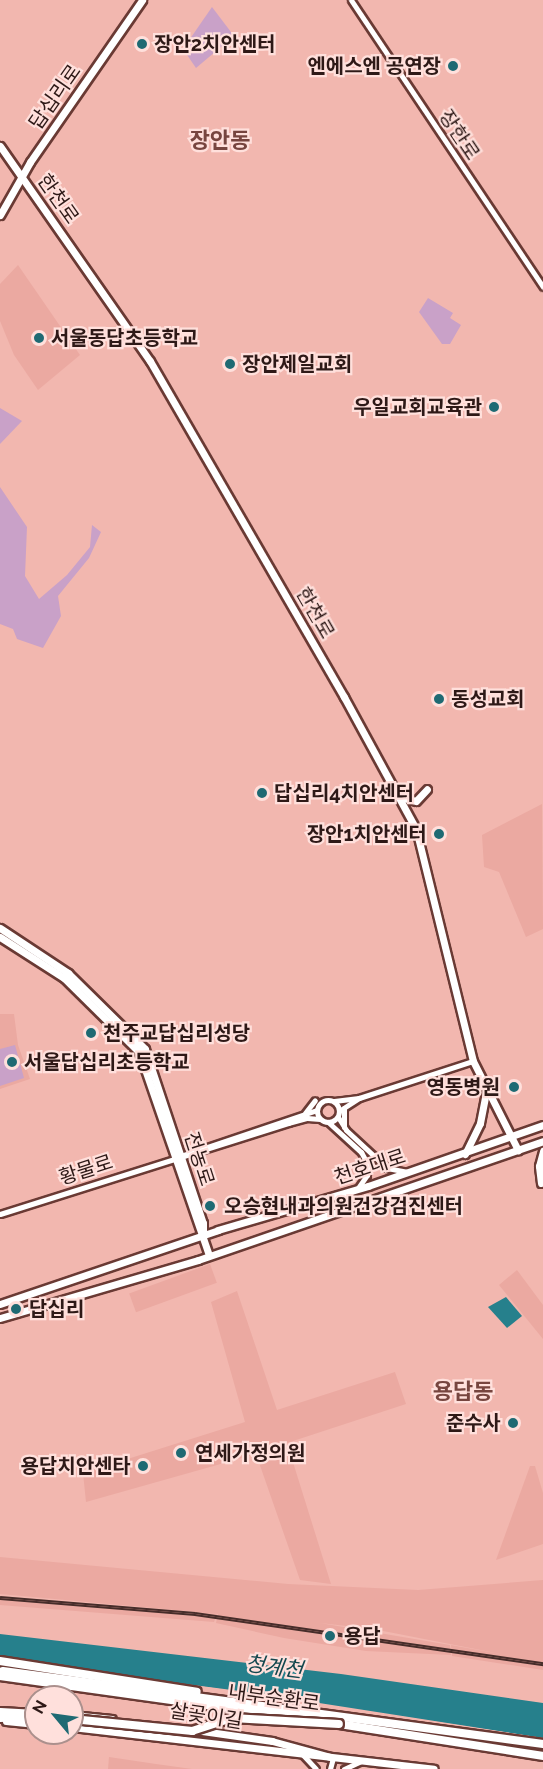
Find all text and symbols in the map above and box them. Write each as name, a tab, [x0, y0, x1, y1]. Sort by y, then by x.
place label: 장안2치안센터	[154, 32, 276, 56]
marker: 장안2치안센터	[135, 37, 149, 51]
place label: 엔에스엔 공연장	[307, 54, 441, 78]
marker: 엔에스엔 공연장	[446, 59, 460, 73]
street label: 답십리로	[24, 60, 86, 134]
street label: 장한로	[434, 105, 484, 165]
district label: 장안동	[190, 128, 250, 154]
street label: 한천로	[32, 170, 84, 228]
place label: 서울동답초등학교	[51, 326, 198, 350]
marker: 서울동답초등학교	[32, 331, 46, 345]
place label: 장안제일교회	[242, 352, 352, 376]
marker: 장안제일교회	[223, 357, 237, 371]
place label: 우일교회교육관	[353, 395, 482, 419]
marker: 우일교회교육관	[487, 400, 501, 414]
street label: 한천로	[291, 583, 339, 643]
place label: 동성교회	[451, 687, 525, 711]
marker: 동성교회	[432, 692, 446, 706]
place label: 답십리4치안센터	[274, 781, 414, 805]
marker: 답십리4치안센터	[255, 786, 269, 800]
place label: 장안1치안센터	[307, 822, 427, 846]
marker: 장안1치안센터	[432, 827, 446, 841]
place label: 천주교답십리성당	[103, 1021, 250, 1045]
marker: 천주교답십리성당	[84, 1026, 98, 1040]
place label: 서울답십리초등학교	[24, 1050, 190, 1074]
marker: 서울답십리초등학교	[5, 1055, 19, 1069]
place label: 영동병원	[426, 1075, 500, 1099]
marker: 영동병원	[505, 1078, 523, 1096]
street label: 전농로	[179, 1129, 219, 1189]
street label: 천호대로	[331, 1144, 409, 1190]
street label: 황물로	[56, 1150, 116, 1190]
place label: 오승현내과의원건강검진센터	[224, 1194, 463, 1218]
marker: 오승현내과의원건강검진센터	[201, 1197, 219, 1215]
place label: 답십리	[29, 1297, 84, 1321]
marker: 답십리	[7, 1300, 25, 1318]
district label: 용답동	[433, 1379, 493, 1405]
place label: 준수사	[446, 1411, 501, 1435]
marker: 준수사	[506, 1416, 520, 1430]
place label: 연세가정의원	[195, 1441, 305, 1465]
marker: 연세가정의원	[172, 1444, 190, 1462]
place label: 용답치안센타	[21, 1454, 131, 1478]
marker: 용답치안센타	[136, 1459, 150, 1473]
place label: 용답	[344, 1624, 381, 1648]
marker: 용답	[321, 1627, 339, 1645]
water label: 청계천	[244, 1651, 304, 1683]
street label: 내부순환로	[227, 1680, 321, 1716]
north arrow	[24, 1685, 84, 1745]
text: N	[28, 1697, 51, 1717]
street label: 살곶이길	[168, 1698, 244, 1734]

